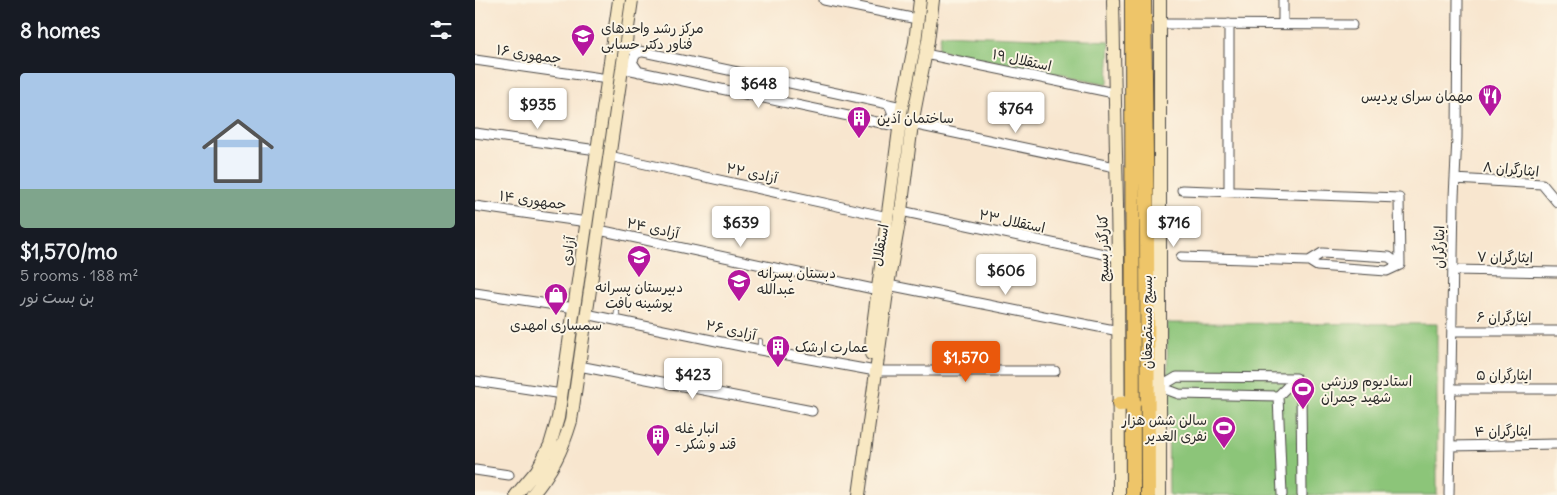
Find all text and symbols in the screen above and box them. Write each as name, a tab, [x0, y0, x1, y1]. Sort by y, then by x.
icon: filters	[427, 16, 455, 44]
text: 8 homes	[20, 17, 100, 44]
place label: مرکز رشد واحدهای فناور دکتر حسابی	[601, 19, 704, 53]
school or university icon: مرکز رشد واحدهای فناور دکتر حسابی	[570, 23, 596, 57]
street label: جمهوری ۱۶	[495, 41, 563, 68]
street label: استقلال ۱۹	[991, 45, 1053, 75]
pin: $648	[729, 66, 789, 109]
text: $648	[741, 73, 777, 93]
restaurant icon: مهمان سرای پردیس	[1477, 83, 1503, 117]
place label: مهمان سرای پردیس	[1361, 87, 1473, 106]
pin: $935	[508, 88, 568, 130]
pin: $764	[986, 92, 1046, 134]
text: $935	[520, 94, 556, 114]
text: $764	[999, 98, 1033, 118]
building icon: ساختمان آذین	[846, 105, 872, 139]
icon: home	[193, 106, 283, 196]
place label: ساختمان آذین	[877, 109, 954, 127]
street label: ایثارگران ۸	[1482, 158, 1540, 180]
street label: آزادی ۲۲	[725, 159, 780, 187]
street label: جمهوری ۱۴	[498, 186, 568, 215]
street label: استقلال ۲۳	[977, 205, 1047, 237]
pin: $639	[711, 206, 771, 248]
pin: $716	[1144, 206, 1204, 248]
text: $639	[723, 212, 759, 232]
text: $716	[1158, 212, 1190, 232]
street label: آزادی ۲۴	[625, 214, 681, 242]
street label: کنارگذر بسیج	[1093, 214, 1114, 282]
street label: استقلال	[867, 222, 893, 268]
street label: ایثارگران	[1430, 225, 1448, 269]
street label: آزادی	[557, 235, 579, 267]
text: $1,570/mo	[20, 238, 118, 265]
school or university icon: دبیرستان پسرانه پوشینه بافت	[626, 244, 652, 278]
street label: ایثارگران ۷	[1477, 248, 1533, 266]
pin: $606	[976, 254, 1036, 296]
text: $606	[987, 260, 1025, 280]
place label: دبستان پسرانه عبدالله	[757, 264, 836, 298]
text: 5 rooms · 188 m²	[20, 265, 138, 285]
school or university icon: دبستان پسرانه عبدالله	[726, 268, 752, 302]
street label: بسیج مستضعفان	[1138, 275, 1157, 369]
place label: دبیرستان پسرانه پوشینه بافت	[595, 278, 683, 313]
shop icon: سمساری امهدی	[543, 282, 569, 316]
text: بن بست نور	[20, 287, 94, 307]
street label: ایثارگران ۶	[1477, 308, 1531, 326]
place label: سمساری امهدی	[510, 316, 602, 334]
street label: آزادی ۲۶	[704, 316, 758, 344]
building icon: عمارت ارشک	[765, 334, 791, 368]
place label: عمارت ارشک	[795, 338, 869, 356]
pin: $1,570	[925, 340, 1007, 383]
text: $1,570	[943, 347, 989, 367]
pin: $423	[663, 358, 723, 400]
text: $423	[675, 364, 711, 384]
street label: ایثارگران ۵	[1476, 366, 1532, 384]
place label: استادیوم ورزشی شهید چمران	[1321, 372, 1412, 407]
sports icon: استادیوم ورزشی شهید چمران	[1290, 376, 1316, 410]
place label: سالن شش هزار نفری الغدیر	[1121, 411, 1207, 445]
sports icon: سالن شش هزار نفری الغدیر	[1211, 415, 1237, 449]
place label: انبار غله - قند و شکر	[675, 419, 736, 453]
street label: ایثارگران ۴	[1474, 422, 1532, 440]
building icon: انبار غله - قند و شکر	[645, 423, 671, 457]

